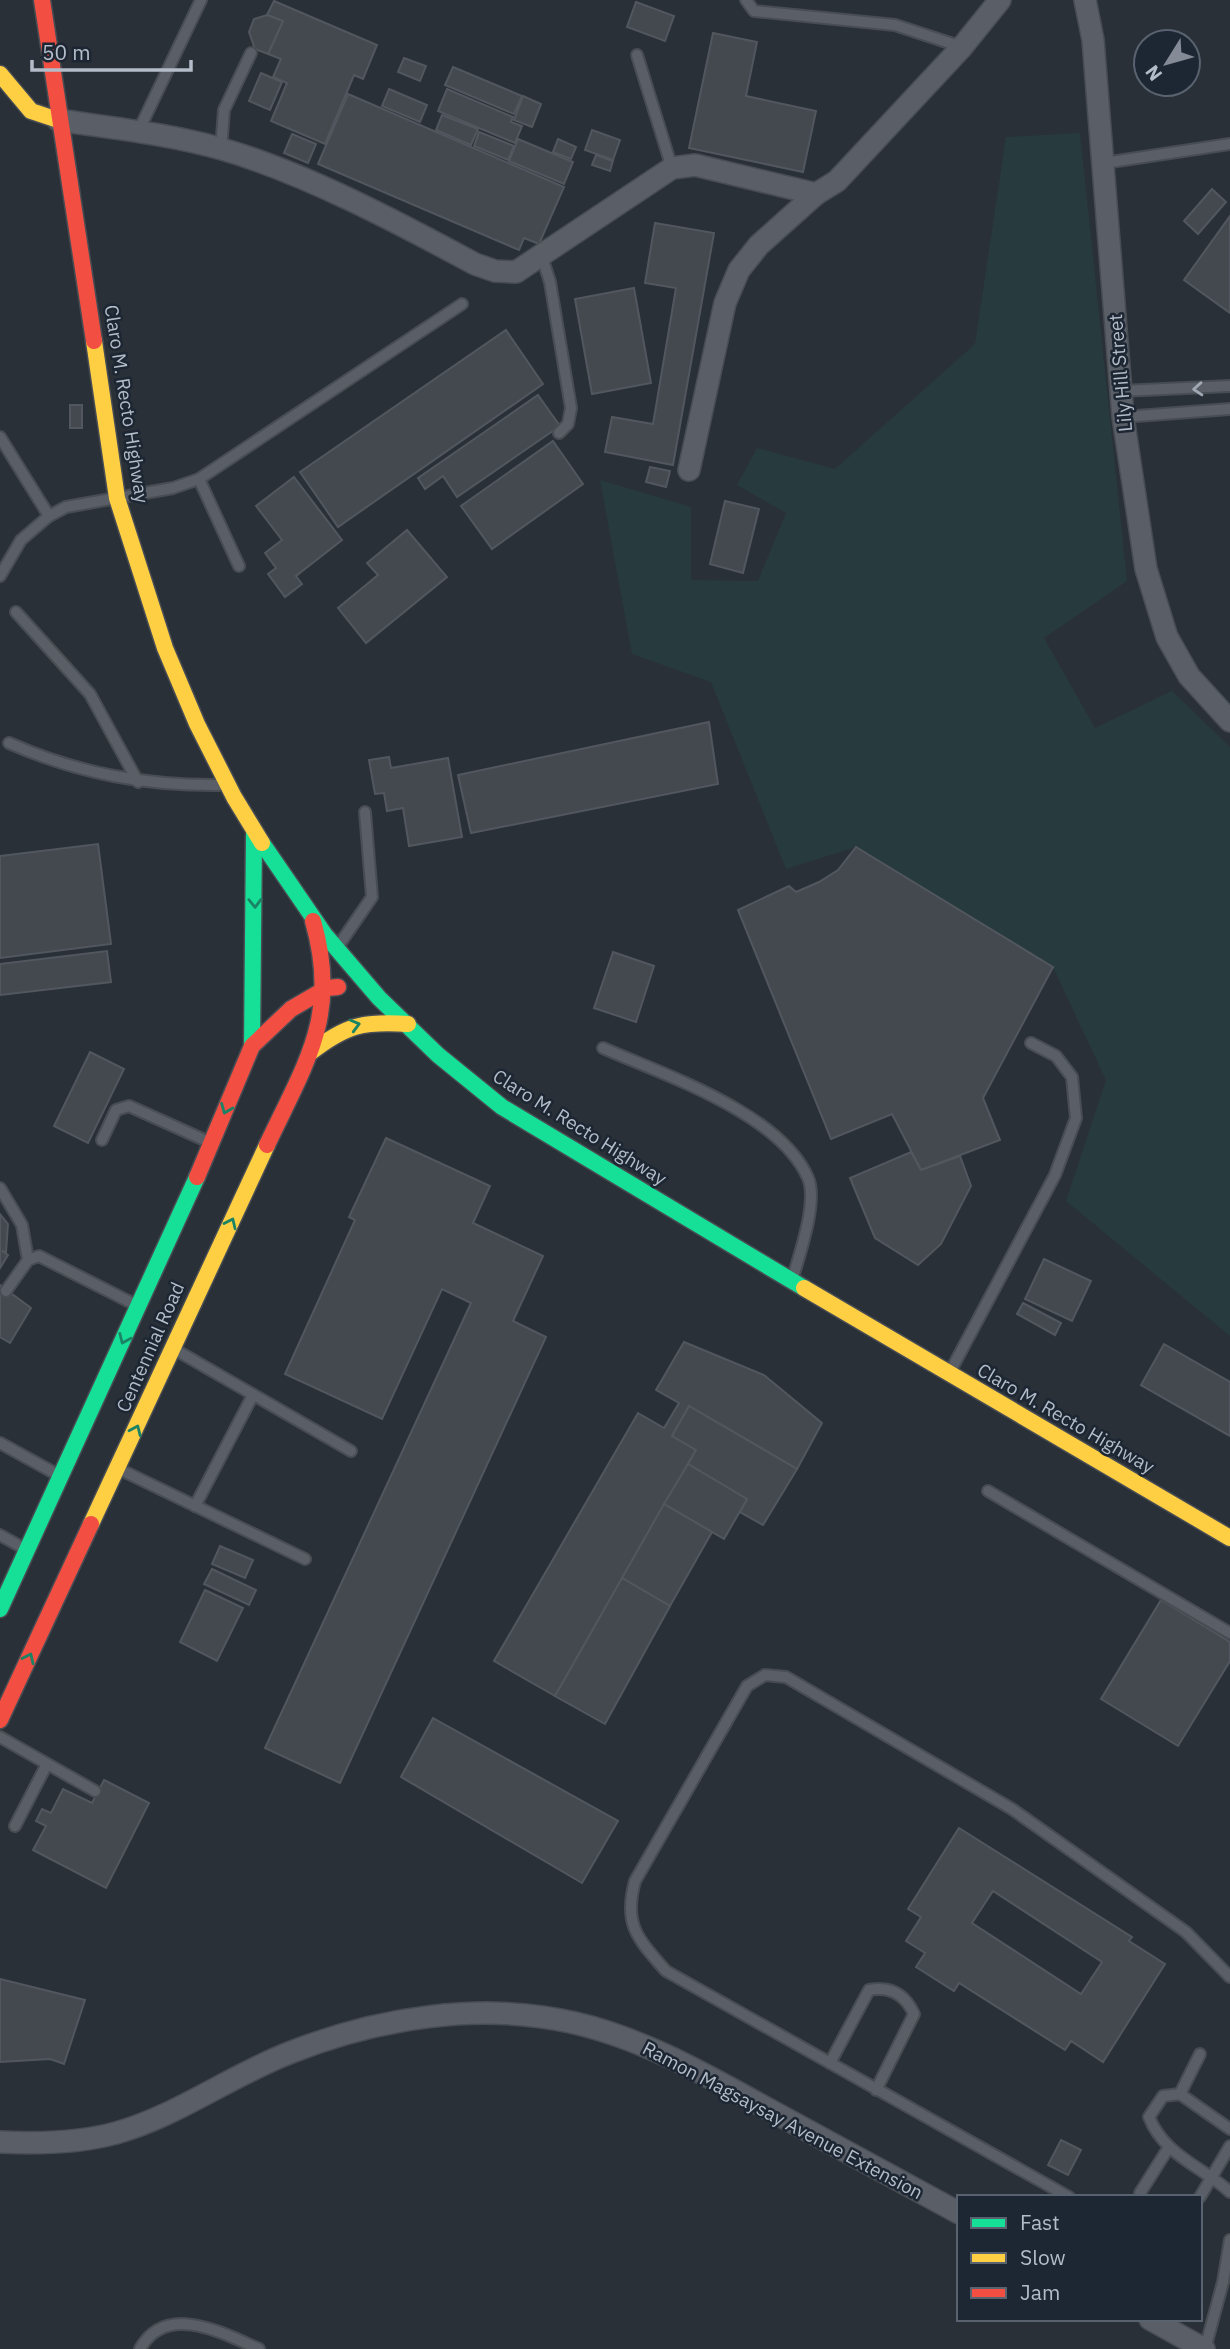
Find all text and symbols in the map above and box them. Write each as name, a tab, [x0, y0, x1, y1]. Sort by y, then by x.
scale bar	[32, 28, 191, 72]
north arrow	[1132, 28, 1202, 98]
text: 50 m	[42, 38, 91, 66]
text: N	[1140, 61, 1167, 86]
street label: Claro M. Recto Highway	[99, 303, 155, 505]
street label: Lily Hill Street	[1103, 313, 1137, 433]
one-way arrow	[1192, 381, 1203, 396]
one-way arrow	[247, 899, 263, 909]
one-way arrow	[348, 1019, 360, 1033]
street label: Claro M. Recto Highway	[489, 1064, 672, 1191]
one-way arrow	[220, 1102, 234, 1114]
one-way arrow	[222, 1218, 236, 1230]
street label: Centennial Road	[111, 1278, 189, 1416]
one-way arrow	[118, 1332, 132, 1344]
street label: Claro M. Recto Highway	[973, 1357, 1159, 1479]
one-way arrow	[128, 1424, 142, 1437]
one-way arrow	[21, 1653, 35, 1665]
street label: Ramon Magsaysay Avenue Extension	[639, 2036, 927, 2204]
legend	[957, 2195, 1202, 2321]
text: Fast	[1020, 2208, 1060, 2236]
text: Slow	[1020, 2243, 1066, 2271]
text: Jam	[1020, 2278, 1060, 2306]

